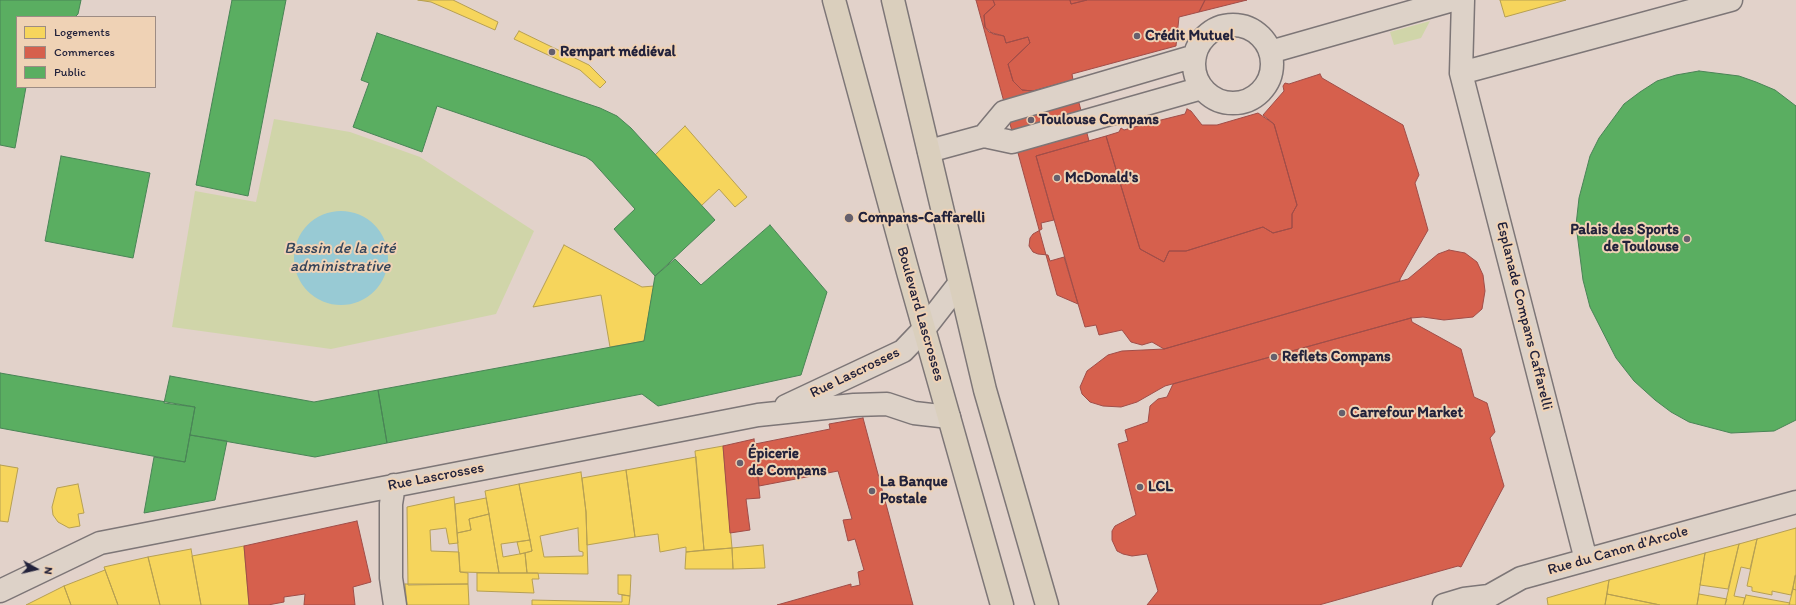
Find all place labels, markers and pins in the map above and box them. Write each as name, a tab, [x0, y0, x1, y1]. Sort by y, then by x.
place label: Crédit Mutuel	[1145, 27, 1234, 45]
marker: Crédit Mutuel	[1132, 31, 1142, 41]
place label: Rempart médiéval	[560, 43, 676, 61]
marker: Rempart médiéval	[547, 47, 557, 57]
place label: Toulouse Compans	[1039, 111, 1159, 129]
marker: Toulouse Compans	[1026, 115, 1036, 125]
place label: McDonald's	[1065, 169, 1138, 187]
marker: McDonald's	[1052, 173, 1062, 183]
place label: Compans-Caffarelli	[858, 209, 985, 227]
marker: Compans-Caffarelli	[843, 212, 855, 224]
place label: Palais des Sports de Toulouse	[1570, 221, 1679, 256]
marker: Palais des Sports de Toulouse	[1682, 234, 1692, 244]
place label: Reflets Compans	[1282, 348, 1391, 366]
marker: Reflets Compans	[1269, 352, 1279, 362]
place label: Carrefour Market	[1350, 404, 1463, 422]
marker: Carrefour Market	[1337, 408, 1347, 418]
place label: Épicerie de Compans	[748, 445, 827, 480]
marker: Épicerie de Compans	[735, 458, 745, 468]
place label: La Banque Postale	[880, 473, 948, 508]
place label: LCL	[1148, 478, 1173, 496]
marker: LCL	[1135, 482, 1145, 492]
marker: La Banque Postale	[867, 486, 877, 496]

